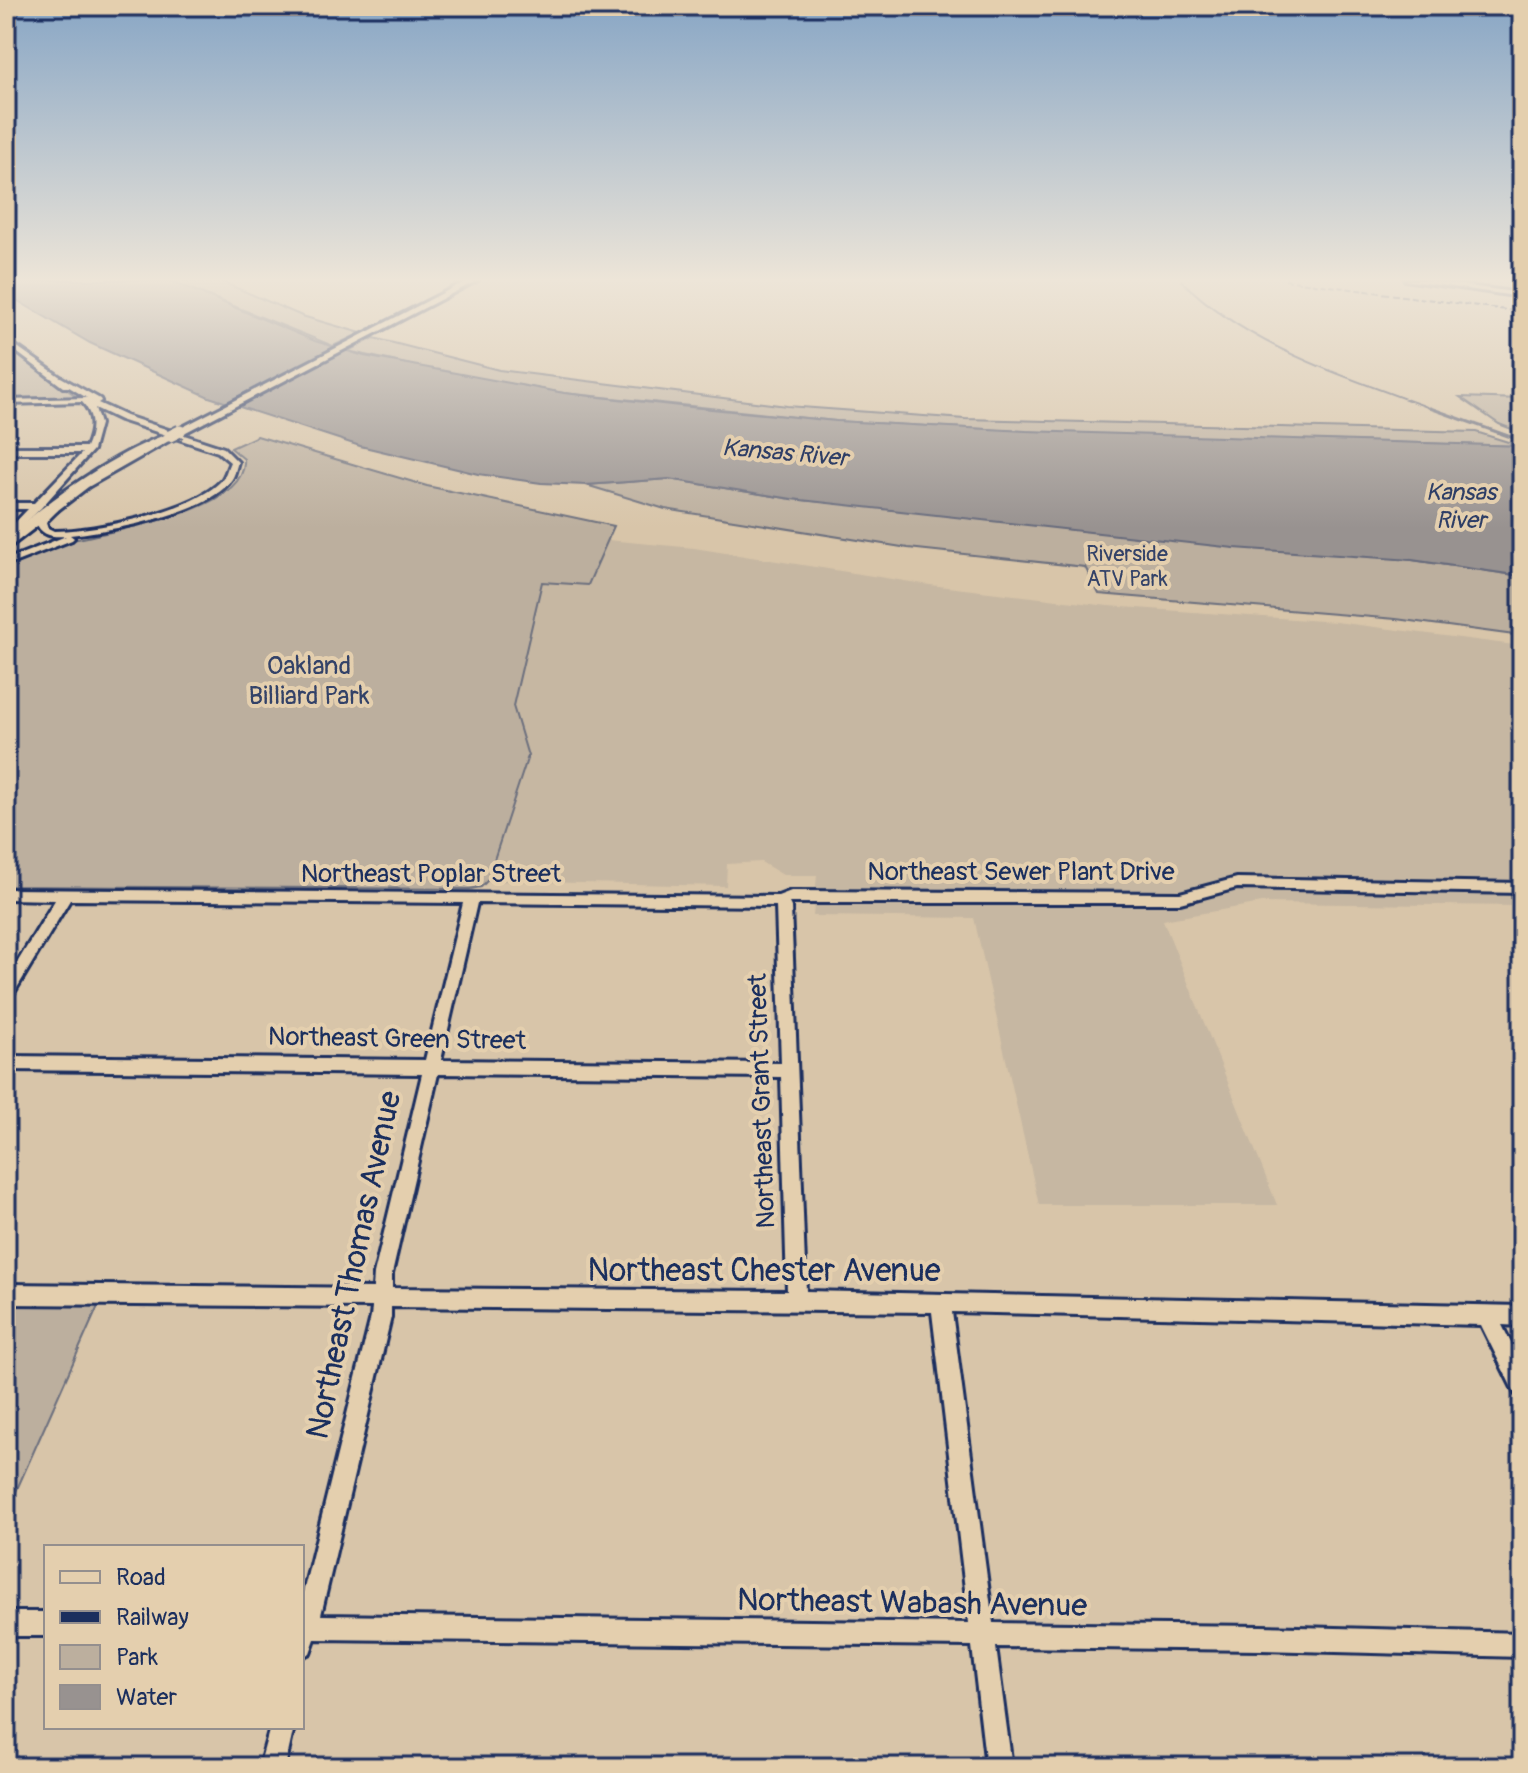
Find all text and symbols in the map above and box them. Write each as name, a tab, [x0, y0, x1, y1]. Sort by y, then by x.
water label: Kansas River	[721, 433, 852, 473]
water label: Kansas River	[1426, 478, 1499, 535]
park label: Riverside ATV Park	[1086, 540, 1168, 593]
park label: Oakland Billiard Park	[248, 650, 370, 712]
street label: Northeast Sewer Plant Drive	[867, 856, 1175, 888]
street label: Northeast Poplar Street	[301, 858, 562, 890]
street label: Northeast Grant Street	[742, 972, 782, 1229]
street label: Northeast Green Street	[268, 1021, 527, 1057]
street label: Northeast Thomas Avenue	[298, 1087, 410, 1443]
street label: Northeast Chester Avenue	[587, 1251, 941, 1291]
legend	[44, 1545, 304, 1729]
text: Road	[116, 1563, 166, 1592]
street label: Northeast Wabash Avenue	[736, 1580, 1088, 1626]
text: Railway	[116, 1603, 189, 1632]
text: Park	[116, 1643, 158, 1672]
text: Water	[116, 1683, 177, 1712]

